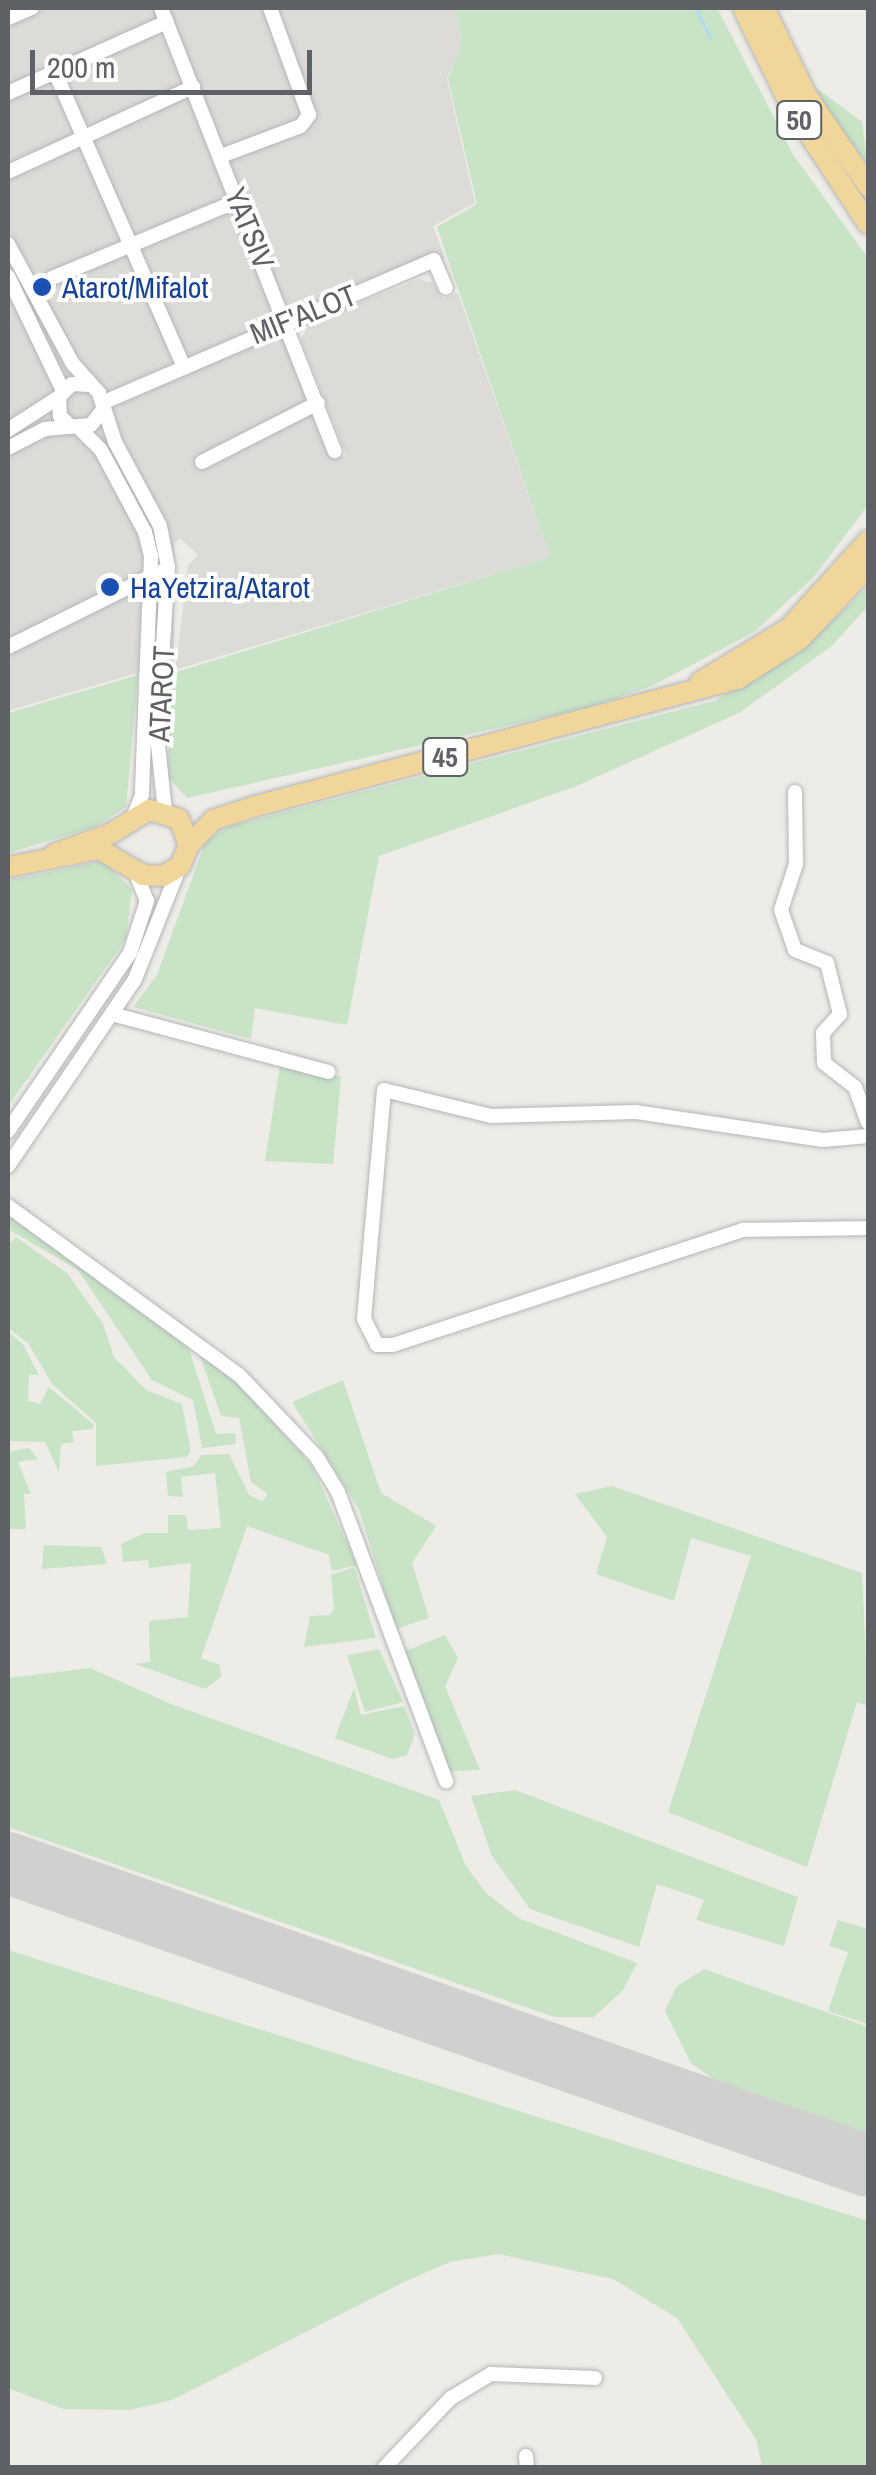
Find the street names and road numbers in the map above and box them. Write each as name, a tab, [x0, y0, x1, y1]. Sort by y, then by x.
road number: 50	[774, 97, 824, 143]
street label: YATSIV	[218, 182, 282, 274]
street label: MIF'ALOT	[245, 276, 361, 352]
street label: ATAROT	[141, 645, 181, 743]
road number: 45	[420, 734, 470, 780]

